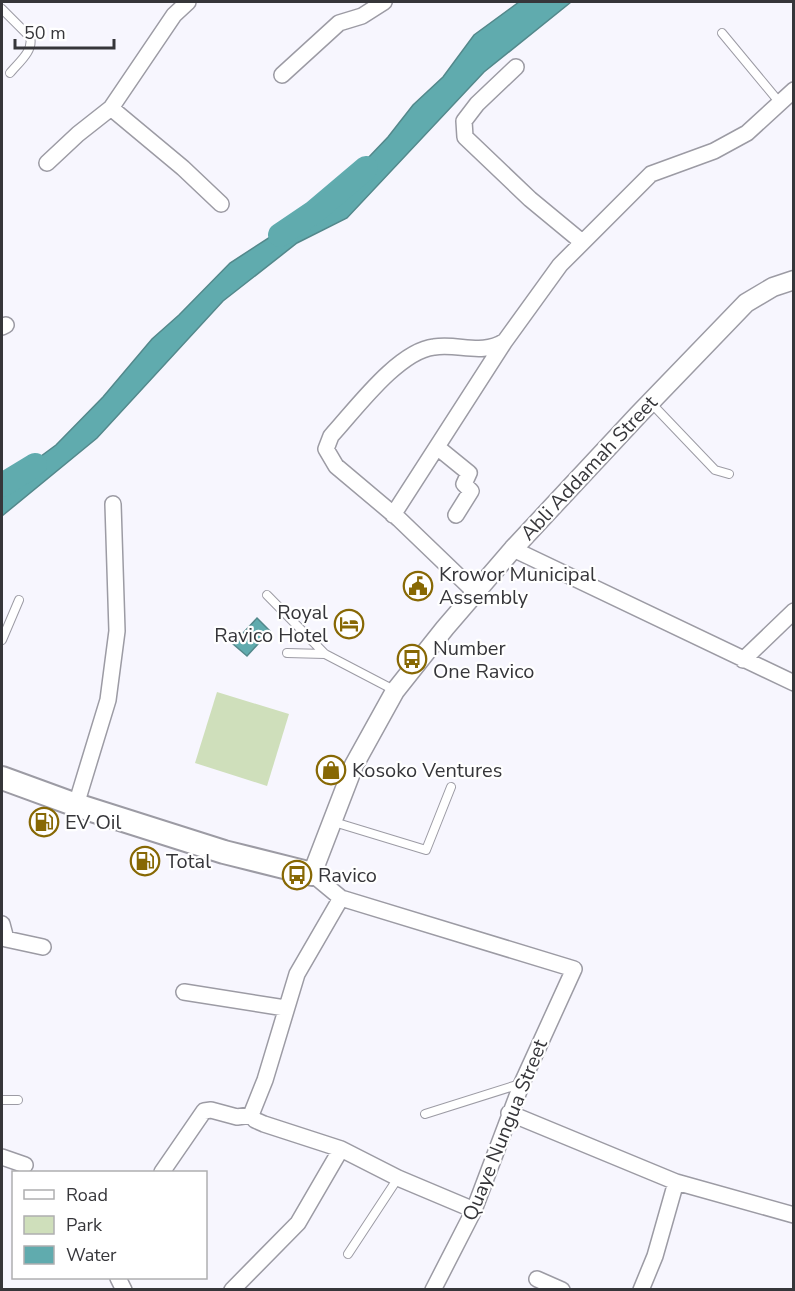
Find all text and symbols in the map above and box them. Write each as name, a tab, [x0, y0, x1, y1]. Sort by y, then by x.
scale bar	[15, 12, 114, 50]
text: 50 m	[24, 21, 66, 45]
street label: Abli Addamah Street	[515, 389, 664, 546]
place label: Krowor Municipal Assembly	[439, 561, 596, 611]
public building icon: Krowor Municipal Assembly	[402, 570, 434, 602]
place label: Royal Ravico Hotel	[214, 599, 328, 649]
hotel icon: Royal Ravico Hotel	[333, 608, 365, 640]
place label: Number One Ravico	[433, 635, 534, 685]
bus stop icon: Number One Ravico	[396, 643, 428, 675]
shop icon: Kosoko Ventures	[315, 754, 347, 786]
place label: Kosoko Ventures	[352, 757, 502, 784]
fuel station icon: EV Oil	[28, 806, 60, 838]
place label: EV Oil	[65, 809, 121, 836]
fuel station icon: Total	[129, 845, 161, 877]
place label: Total	[166, 848, 211, 875]
bus stop icon: Ravico	[281, 859, 313, 891]
place label: Ravico	[318, 862, 377, 889]
street label: Quaye Nungua Street	[456, 1034, 554, 1225]
legend	[12, 1171, 207, 1279]
text: Road	[66, 1183, 108, 1207]
text: Park	[66, 1213, 103, 1237]
text: Water	[66, 1243, 117, 1267]

